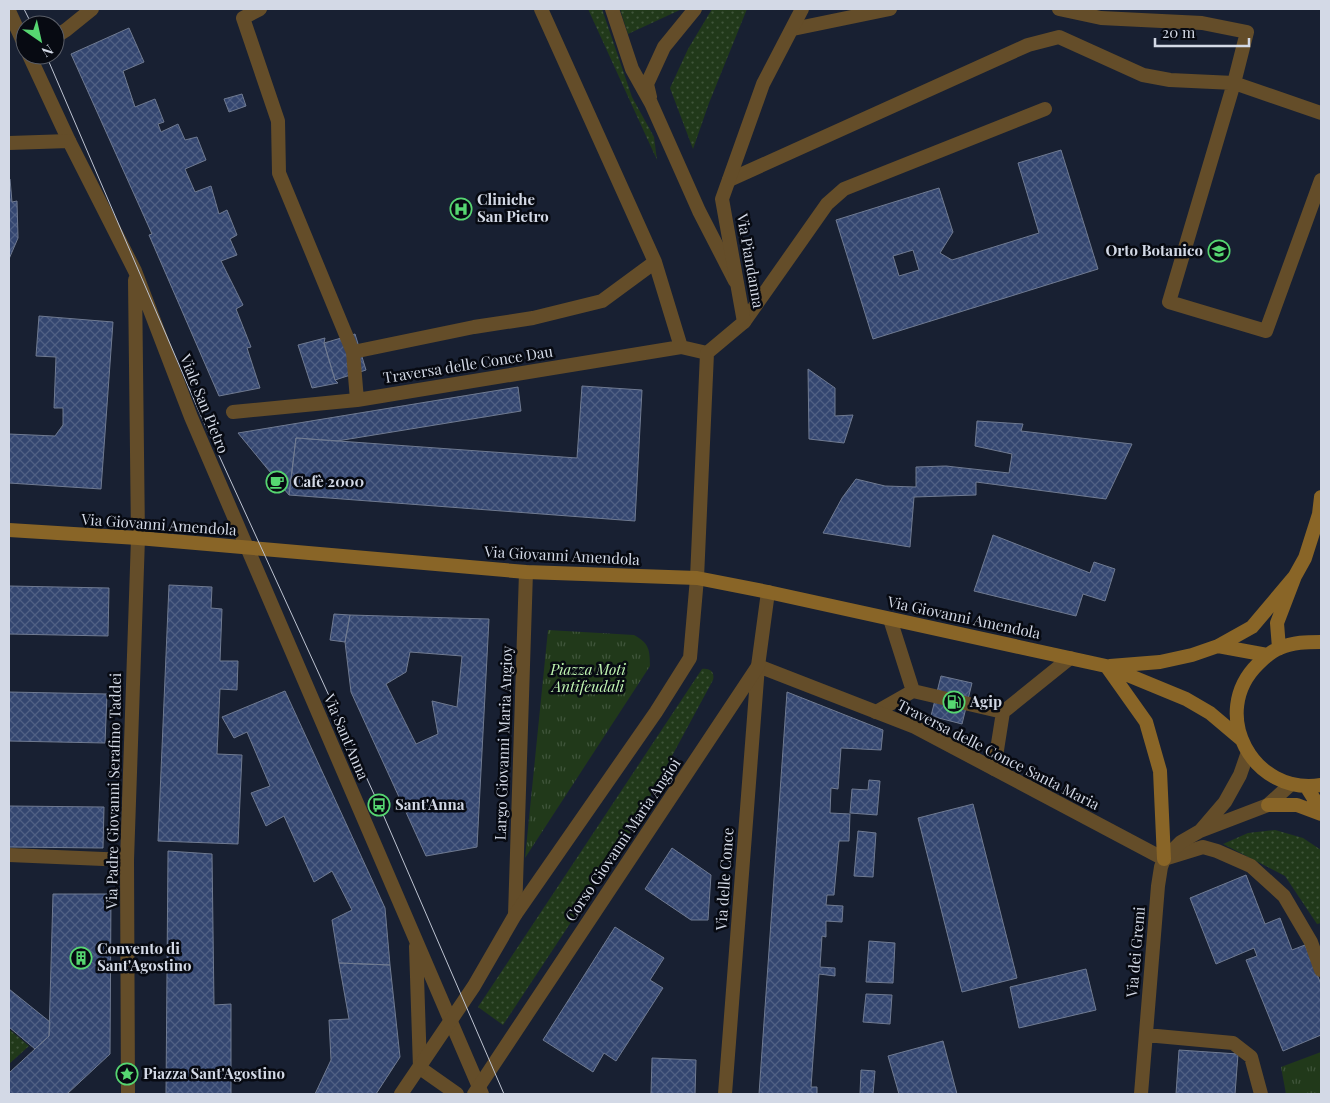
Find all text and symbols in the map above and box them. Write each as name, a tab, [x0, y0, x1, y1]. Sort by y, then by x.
north arrow	[15, 15, 65, 65]
scale bar	[1155, 15, 1249, 47]
text: 20 m	[1162, 22, 1196, 42]
text: N	[38, 40, 57, 62]
place label: Cliniche San Pietro	[477, 189, 549, 226]
hospital icon: Cliniche San Pietro	[449, 197, 473, 221]
street label: Via Piandanna	[733, 211, 769, 310]
school or university icon: Orto Botanico	[1207, 239, 1231, 263]
place label: Orto Botanico	[1105, 240, 1203, 260]
street label: Traversa delle Conce Dau	[381, 341, 554, 387]
street label: Viale San Pietro	[176, 350, 234, 456]
cafe icon: Cafè 2000	[265, 470, 289, 494]
place label: Cafè 2000	[293, 471, 364, 491]
street label: Via Giovanni Amendola	[80, 509, 238, 539]
street label: Via Giovanni Amendola	[483, 541, 641, 569]
street label: Via Giovanni Amendola	[885, 591, 1043, 643]
street label: Largo Giovanni Maria Angioy	[490, 645, 516, 841]
park label: Piazza Moti Antifeudali	[549, 659, 626, 696]
street label: Via Padre Giovanni Serafino Taddei	[101, 672, 125, 910]
street label: Via Sant'Anna	[320, 690, 374, 783]
fuel station icon: Agip	[942, 690, 966, 714]
place label: Agip	[969, 691, 1002, 711]
street label: Traversa delle Conce Santa Maria	[894, 694, 1104, 814]
street label: Corso Giovanni Maria Angioi	[560, 753, 685, 925]
bus stop icon: Sant'Anna	[367, 793, 391, 817]
place label: Sant'Anna	[395, 794, 465, 814]
street label: Via delle Conce	[710, 827, 738, 932]
street label: Via dei Gremi	[1121, 905, 1149, 999]
place label: Convento di Sant'Agostino	[97, 938, 191, 975]
building icon: Convento di Sant'Agostino	[69, 946, 93, 970]
place icon: Piazza Sant'Agostino	[115, 1062, 139, 1086]
place label: Piazza Sant'Agostino	[143, 1063, 285, 1083]

